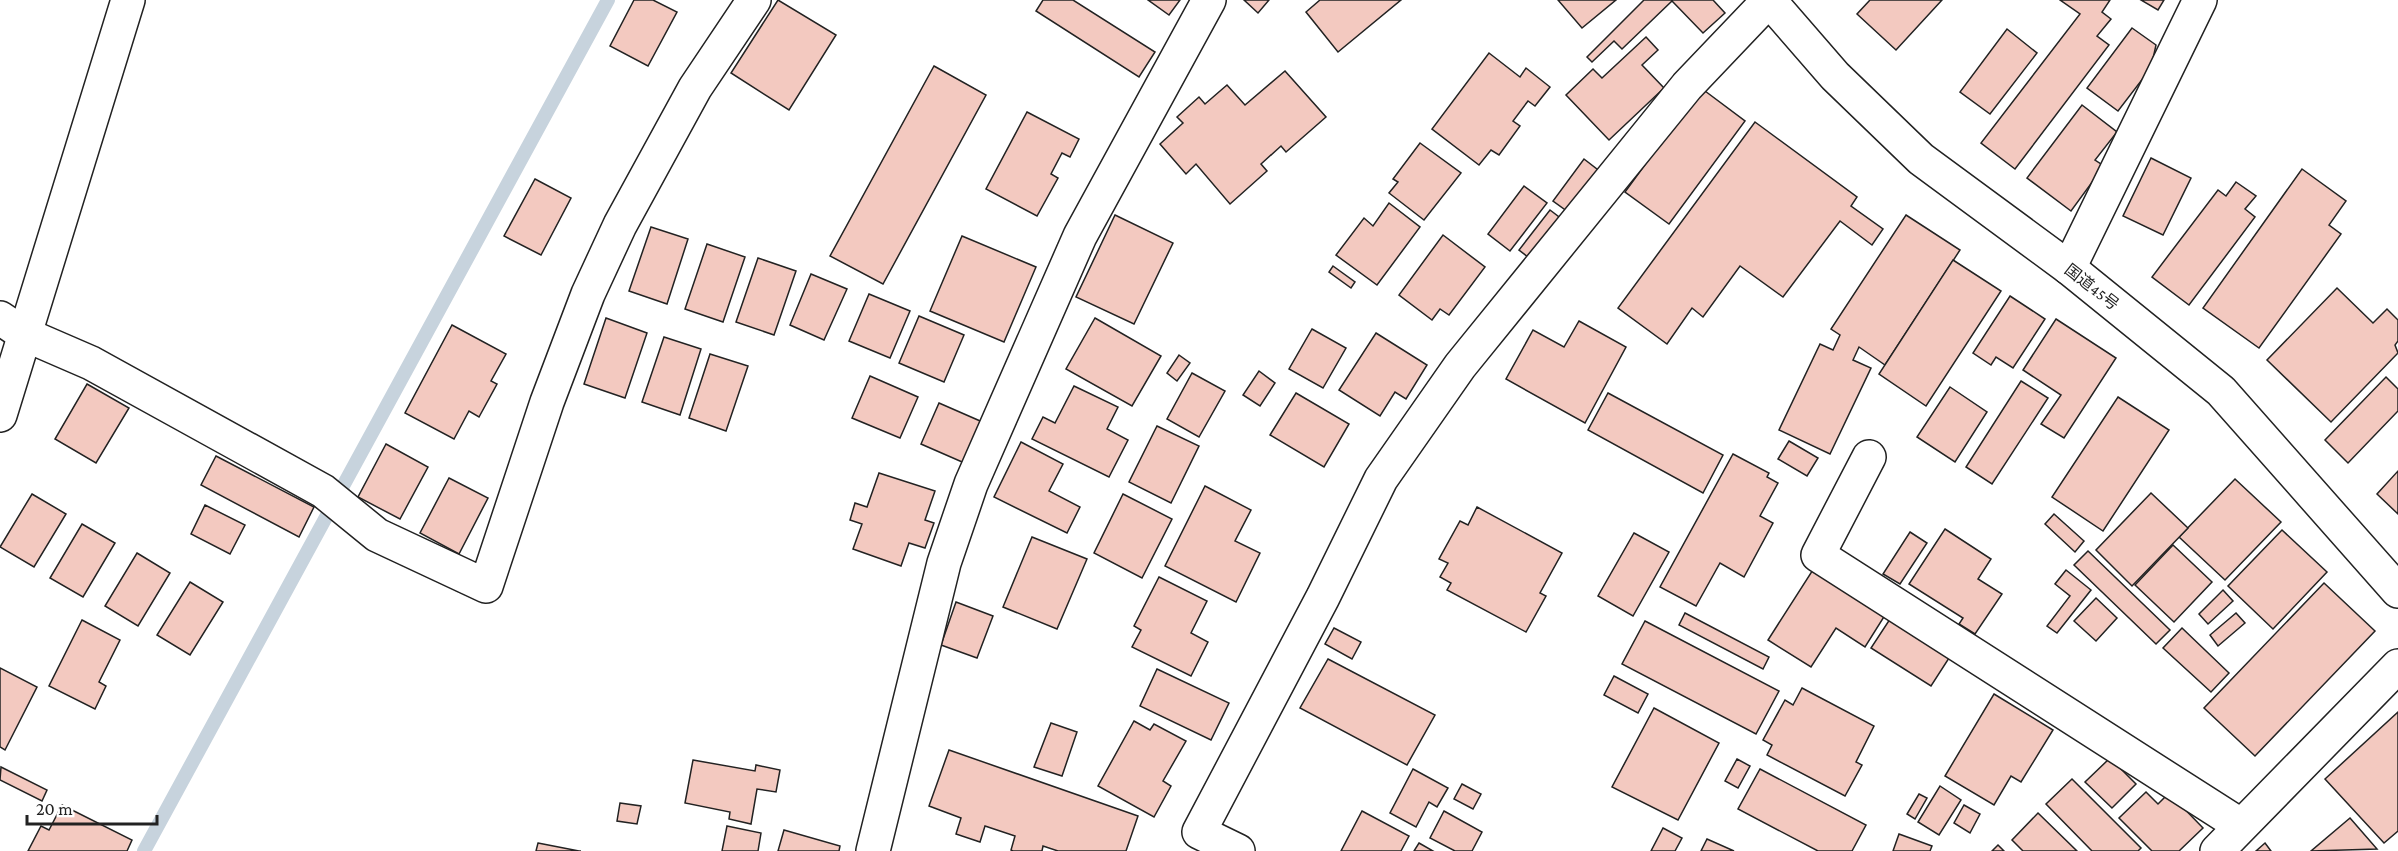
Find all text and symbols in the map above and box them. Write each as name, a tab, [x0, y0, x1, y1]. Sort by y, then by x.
street label: 国道45号	[2062, 261, 2122, 313]
scale bar	[27, 788, 158, 826]
text: 20 m	[36, 799, 73, 819]

